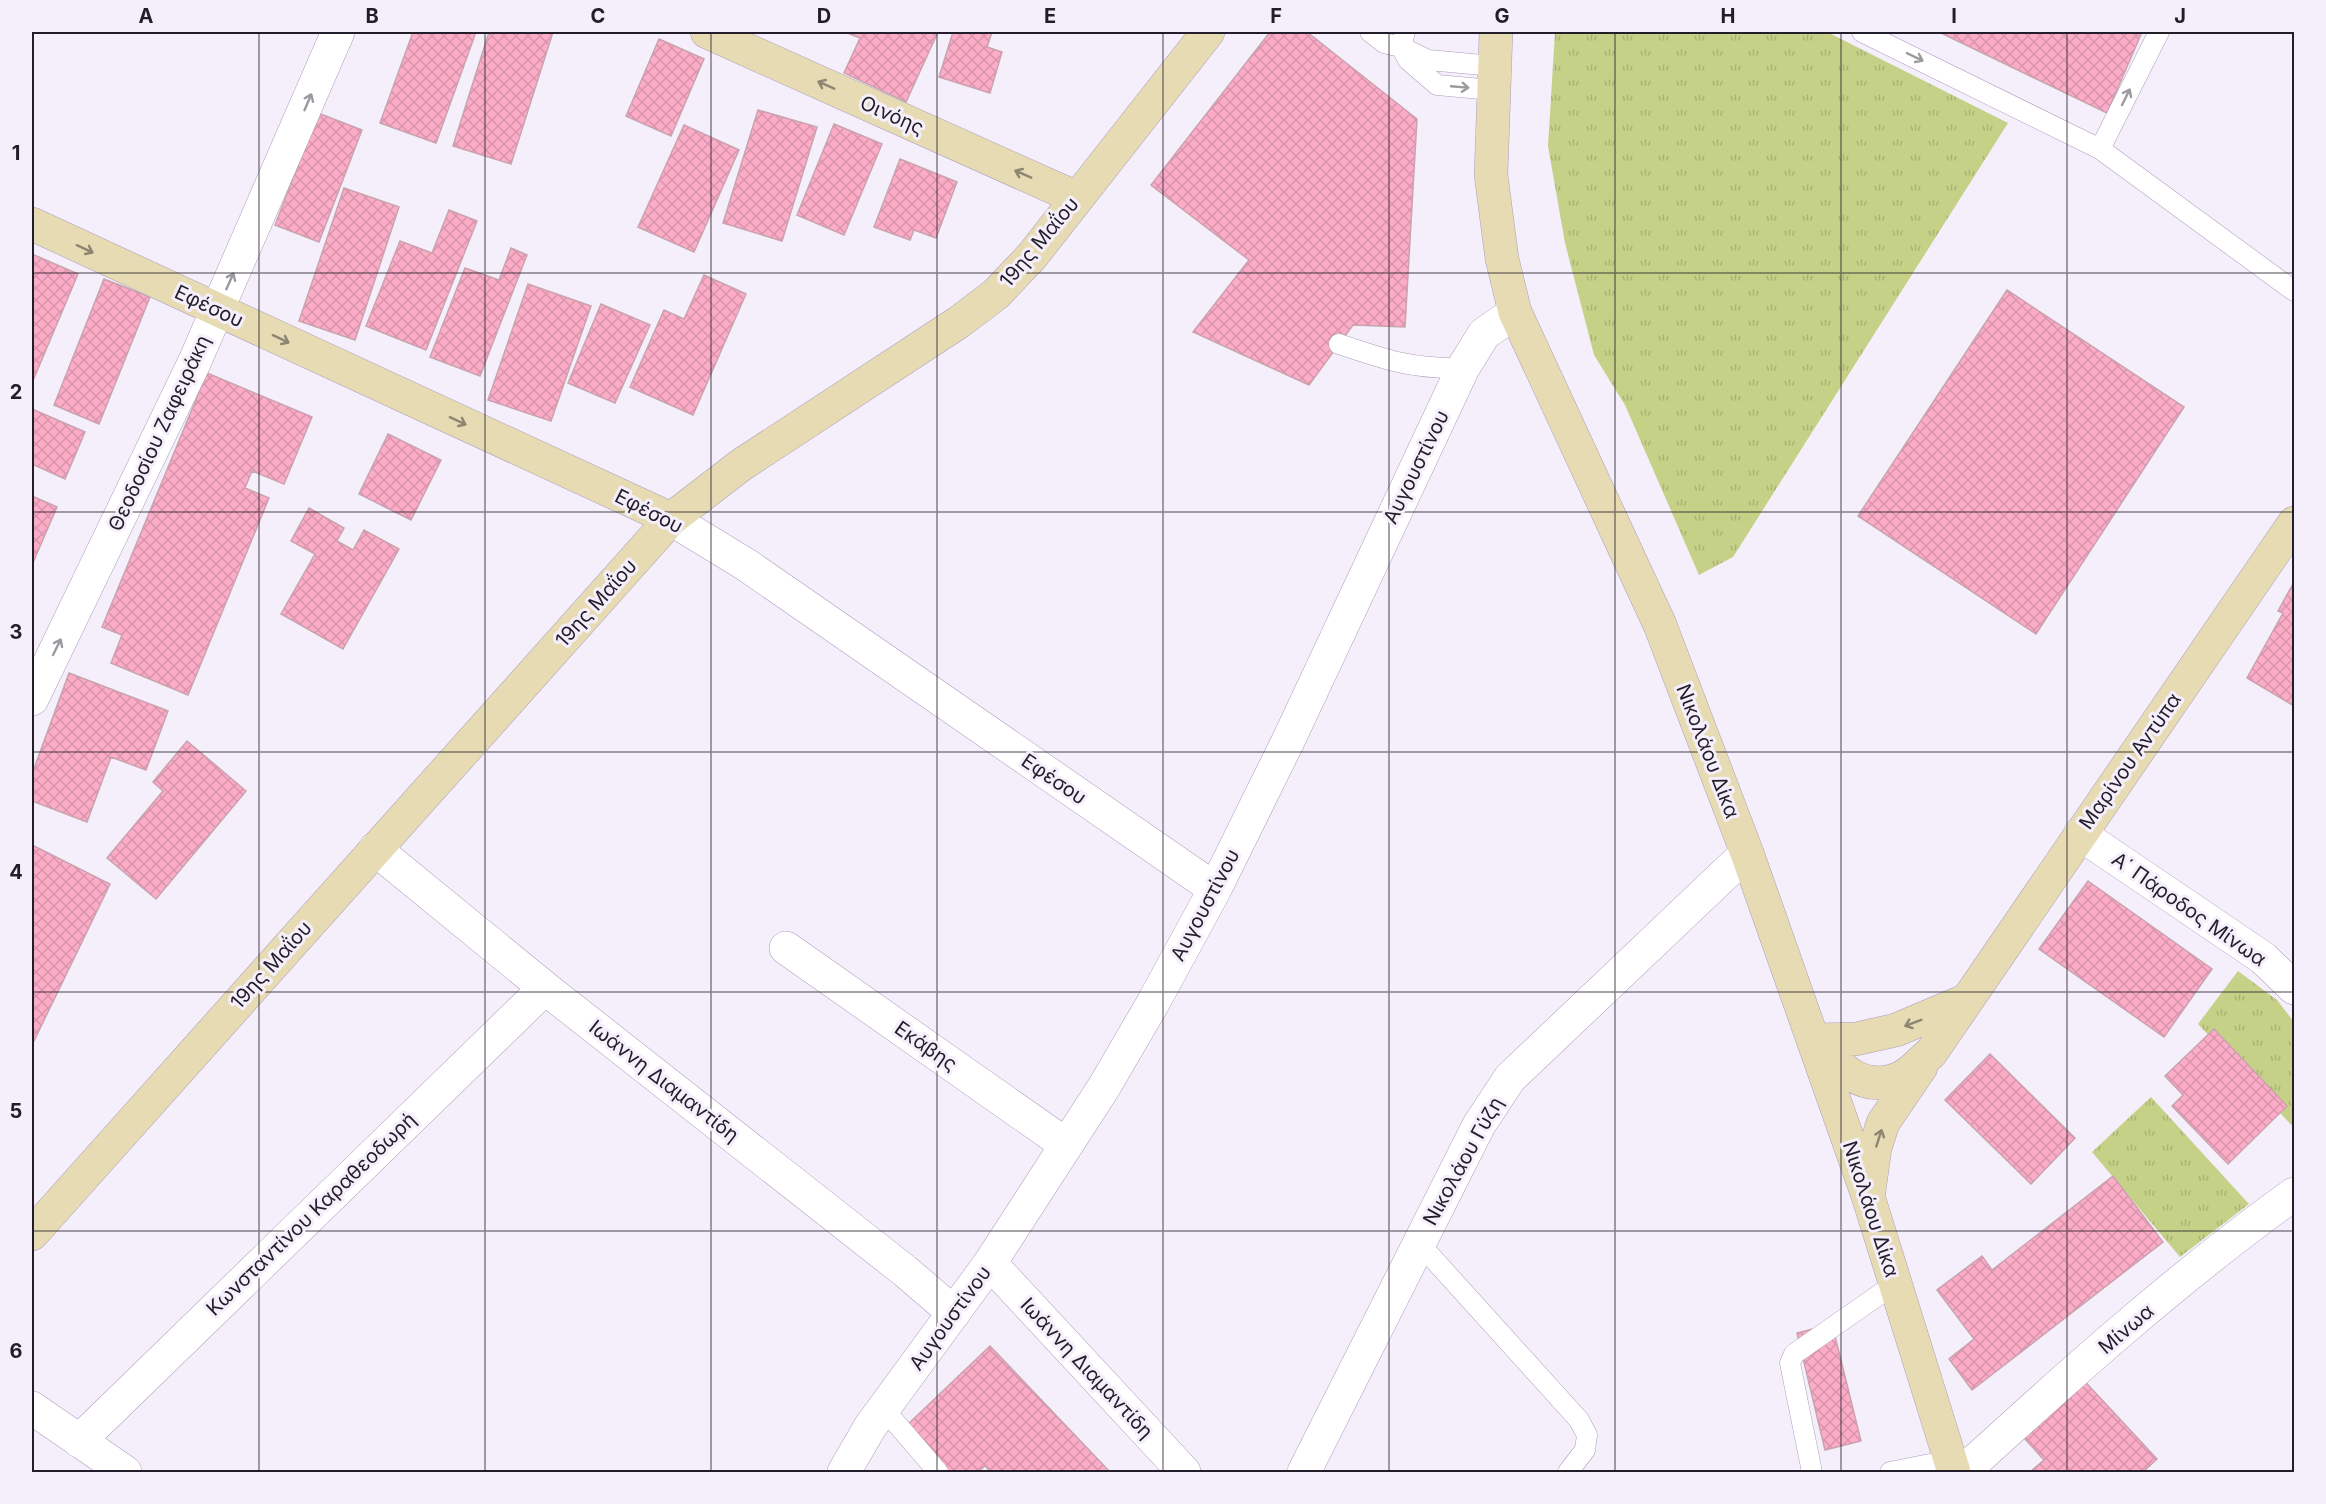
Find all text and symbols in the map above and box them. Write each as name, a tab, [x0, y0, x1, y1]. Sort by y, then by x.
text: A	[139, 4, 154, 28]
text: B	[365, 4, 379, 28]
text: C	[591, 4, 605, 28]
text: D	[817, 4, 831, 28]
text: E	[1044, 4, 1056, 28]
text: F	[1270, 4, 1282, 28]
text: G	[1494, 4, 1510, 28]
text: H	[1721, 4, 1735, 28]
text: I	[1951, 4, 1957, 28]
text: J	[2174, 4, 2186, 28]
one-way arrow	[1905, 52, 1923, 64]
one-way arrow	[818, 79, 836, 90]
one-way arrow	[1449, 82, 1469, 93]
one-way arrow	[2121, 88, 2133, 106]
street label: Οινόης	[856, 90, 928, 140]
one-way arrow	[303, 93, 314, 111]
text: 1	[12, 141, 20, 165]
one-way arrow	[1015, 167, 1033, 179]
street label: 19ης Μαΐου	[994, 192, 1084, 292]
one-way arrow	[75, 243, 93, 255]
one-way arrow	[225, 272, 237, 290]
street label: Εφέσου	[171, 280, 247, 332]
street label: Θεοδοσίου Ζαφειράκη	[103, 331, 215, 535]
one-way arrow	[271, 334, 289, 346]
text: 2	[10, 380, 22, 404]
street label: Αυγουστίνου	[1378, 406, 1454, 528]
one-way arrow	[448, 416, 466, 427]
street label: Εφέσου	[611, 484, 687, 538]
street label: 19ης Μαΐου	[550, 554, 642, 652]
text: 3	[10, 620, 22, 644]
one-way arrow	[52, 638, 63, 656]
street label: Νικολάου Δίκα	[1671, 681, 1745, 821]
street label: Μαρίνου Αντύπα	[2074, 688, 2186, 834]
street label: Εφέσου	[1017, 749, 1091, 809]
street label: Αυγουστίνου	[1165, 845, 1245, 965]
street label: Α΄ Πάροδος Μίνωα	[2107, 847, 2271, 971]
text: 4	[9, 860, 23, 884]
street label: 19ης Μαΐου	[225, 916, 317, 1014]
street label: Ιωάννη Διαμαντίδη	[584, 1015, 744, 1147]
street label: Εκάβης	[890, 1016, 962, 1076]
one-way arrow	[1905, 1019, 1923, 1030]
street label: Νικολάου Γύζη	[1418, 1093, 1508, 1229]
text: 5	[10, 1099, 22, 1123]
street label: Κωνσταντίνου Καραθεοδωρή	[201, 1107, 421, 1321]
one-way arrow	[1874, 1129, 1885, 1148]
street label: Νικολάου Δίκα	[1838, 1138, 1904, 1280]
street label: Αυγουστίνου	[904, 1261, 996, 1375]
street label: Ιωάννη Διαμαντίδη	[1016, 1293, 1158, 1443]
street label: Μίνωα	[2094, 1299, 2158, 1359]
text: 6	[10, 1339, 23, 1363]

